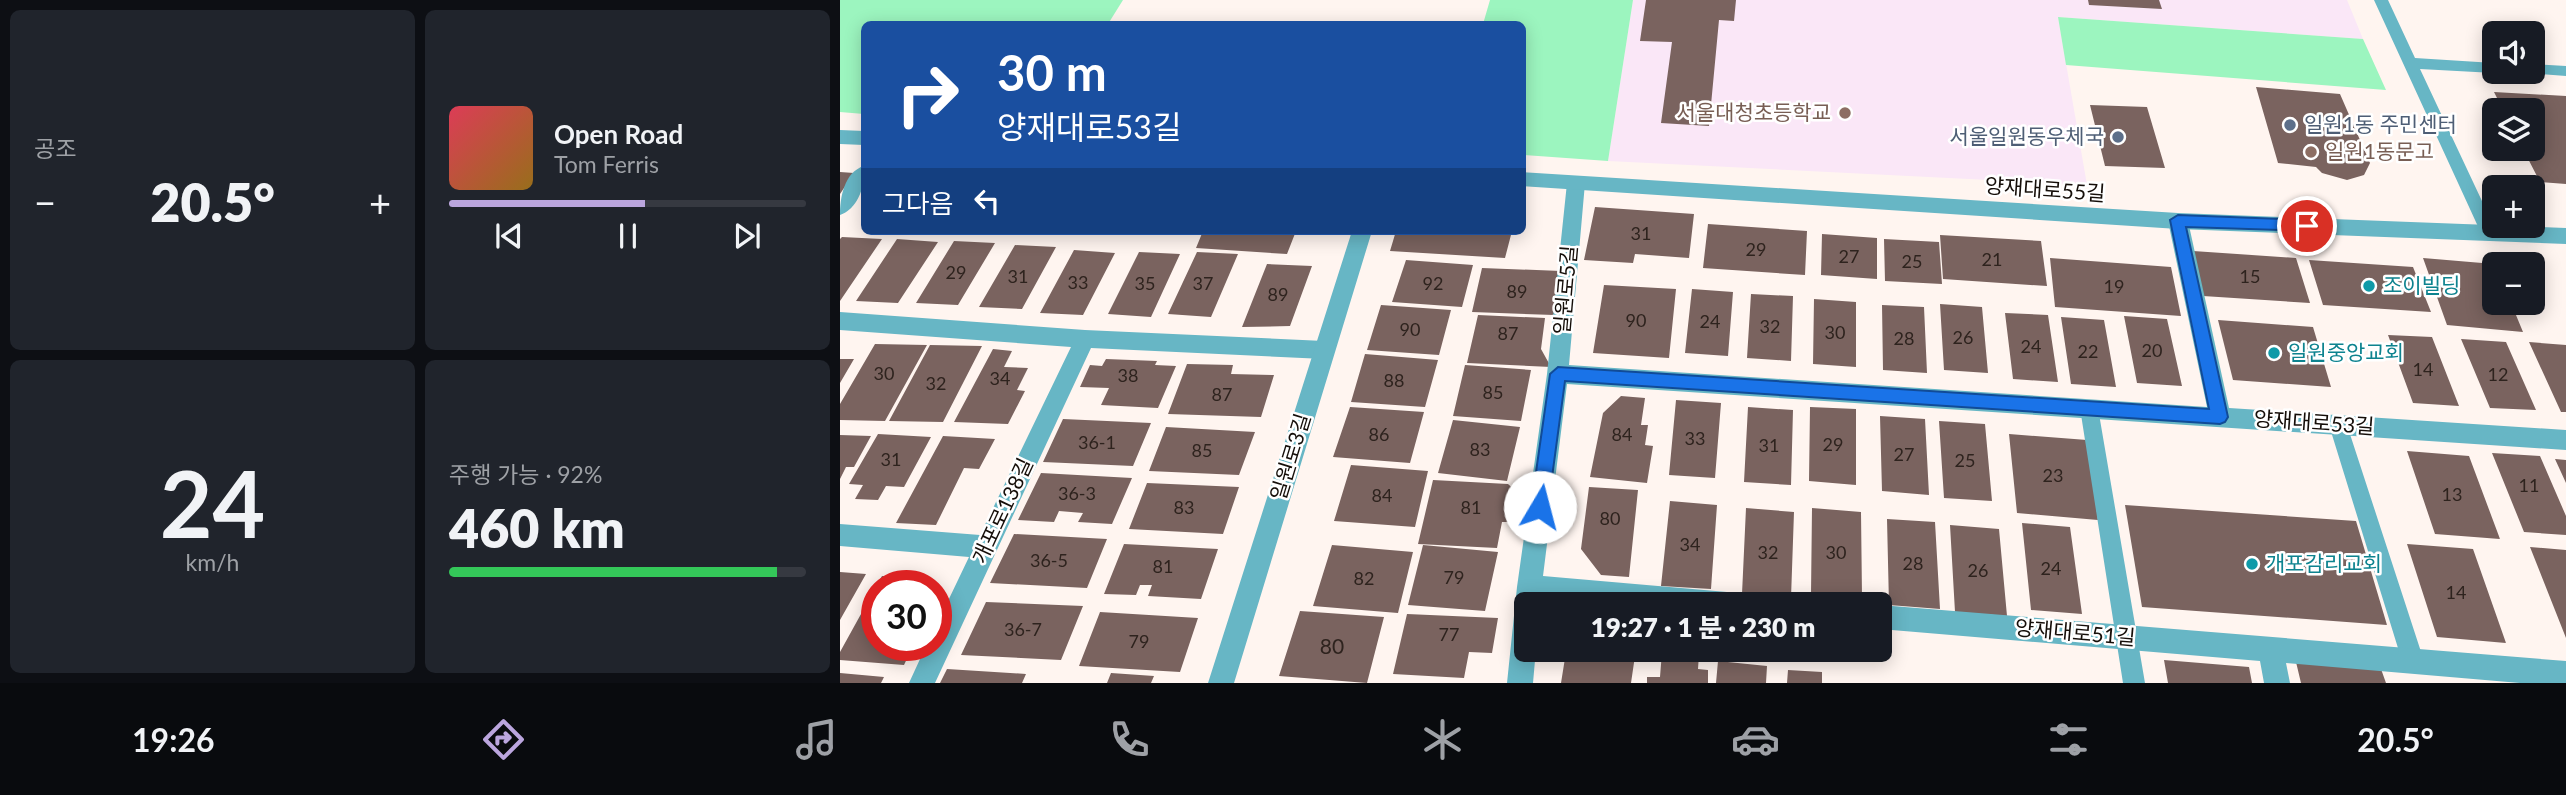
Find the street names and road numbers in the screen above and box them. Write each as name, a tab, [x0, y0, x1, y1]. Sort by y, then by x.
street label: 양재대로55길	[1984, 172, 2106, 205]
street label: 일원로5길	[1548, 244, 1581, 336]
street label: 양재대로53길	[2253, 405, 2375, 438]
street label: 일원로3길	[1265, 410, 1315, 503]
street label: 개포로138길	[966, 454, 1037, 567]
street label: 양재대로51길	[2014, 614, 2136, 649]

